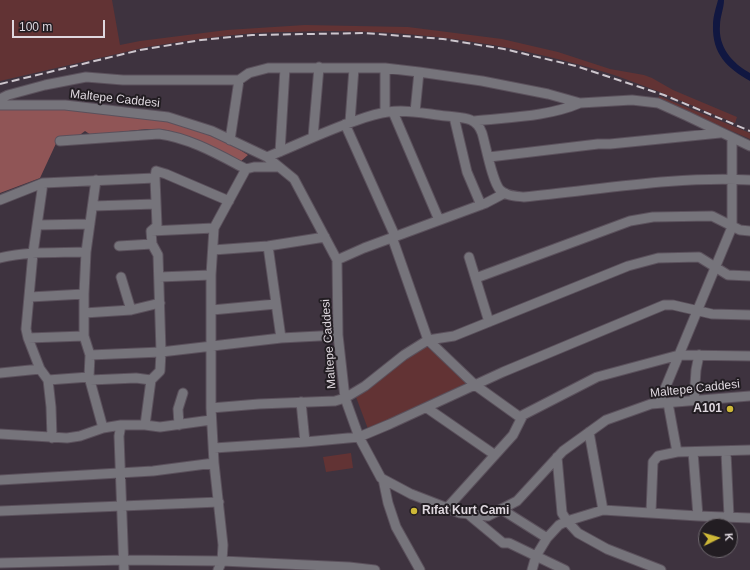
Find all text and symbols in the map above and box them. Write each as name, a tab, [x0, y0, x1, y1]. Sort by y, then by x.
scale bar	[14, 12, 107, 38]
text: 100 m	[19, 20, 52, 34]
street label: Maltepe Caddesi	[69, 87, 161, 111]
street label: Maltepe Caddesi	[319, 299, 339, 389]
street label: Maltepe Caddesi	[649, 377, 741, 401]
place label: A101	[693, 402, 722, 416]
marker: A101	[725, 404, 735, 414]
place label: Rıfat Kurt Cami	[422, 504, 509, 518]
marker: Rıfat Kurt Cami	[409, 506, 419, 516]
north arrow	[698, 518, 738, 558]
text: K	[723, 533, 735, 542]

